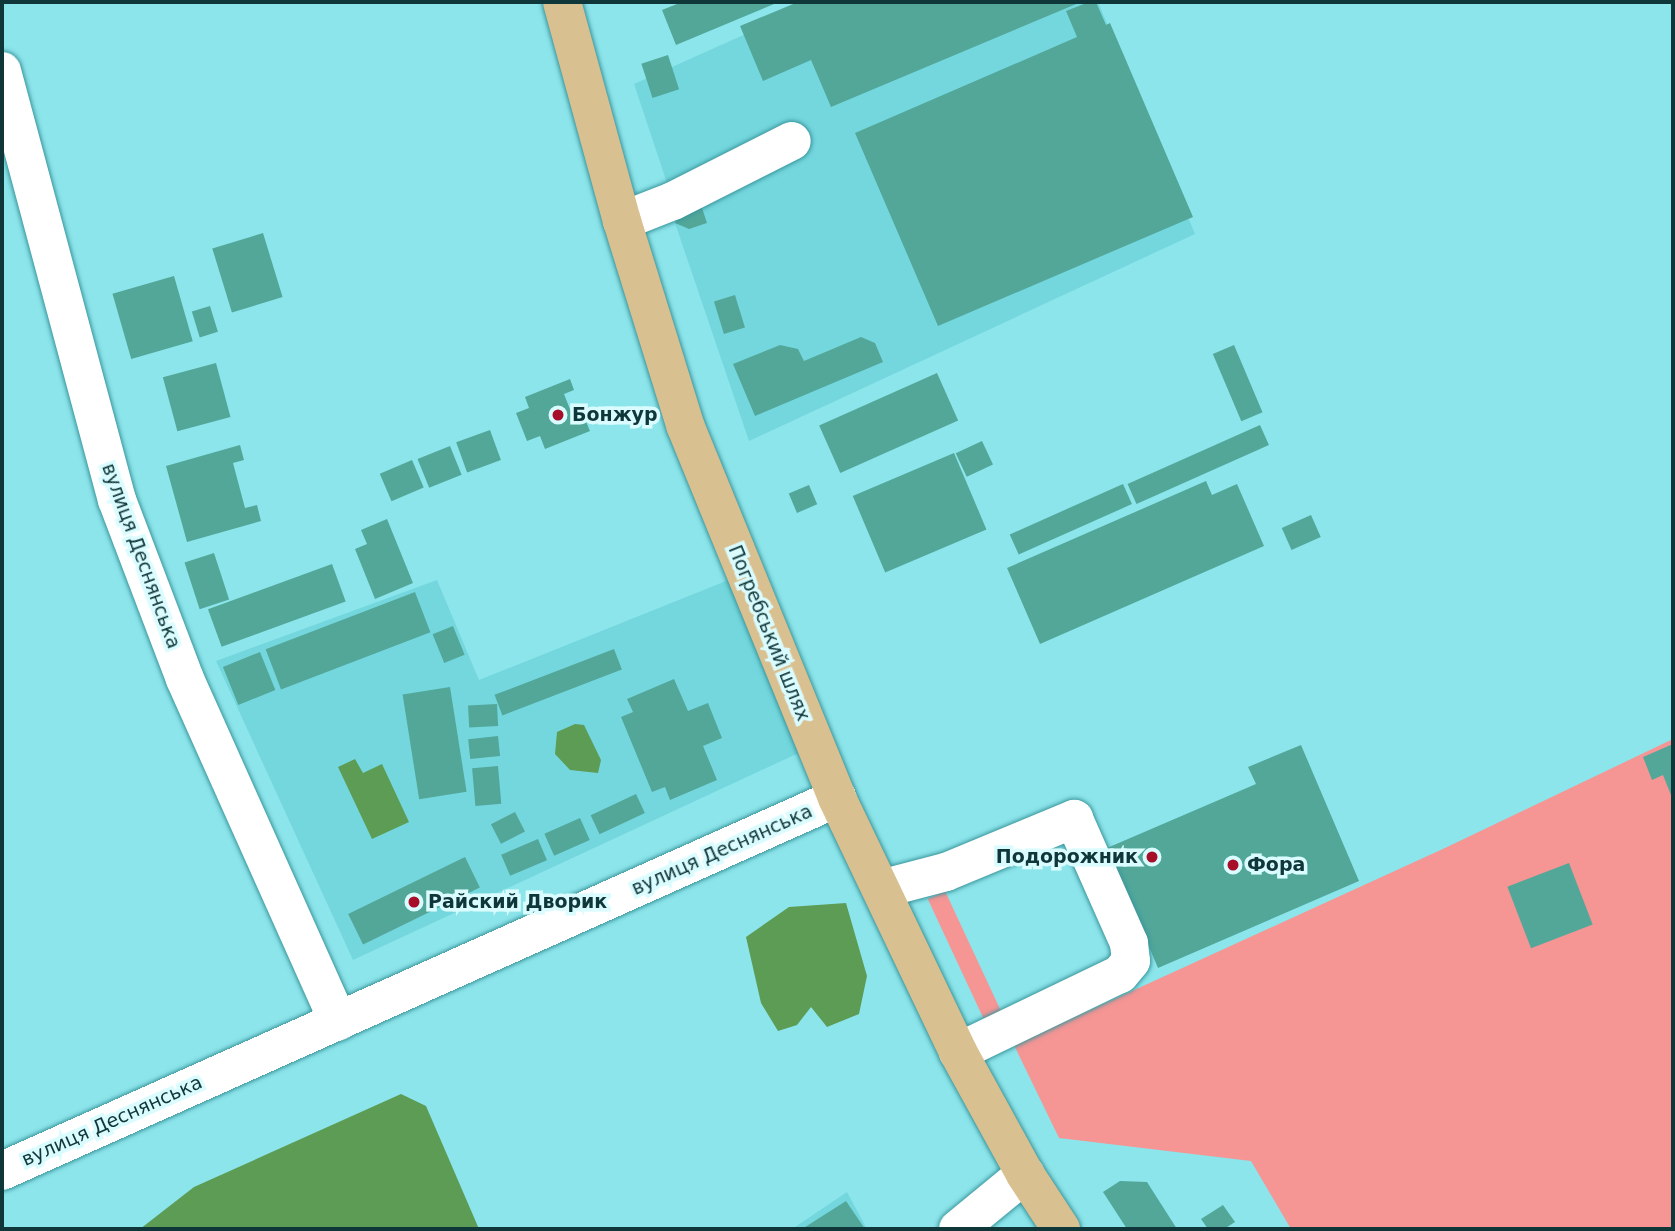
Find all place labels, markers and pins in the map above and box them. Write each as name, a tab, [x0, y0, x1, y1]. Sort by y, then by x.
place label: Бонжур	[572, 404, 658, 426]
marker: Бонжур	[550, 407, 566, 423]
place label: Подорожник	[996, 846, 1138, 868]
marker: Подорожник	[1144, 849, 1160, 865]
place label: Фора	[1247, 854, 1305, 876]
marker: Фора	[1225, 857, 1241, 873]
place label: Райский Дворик	[428, 891, 607, 913]
marker: Райский Дворик	[406, 894, 422, 910]

